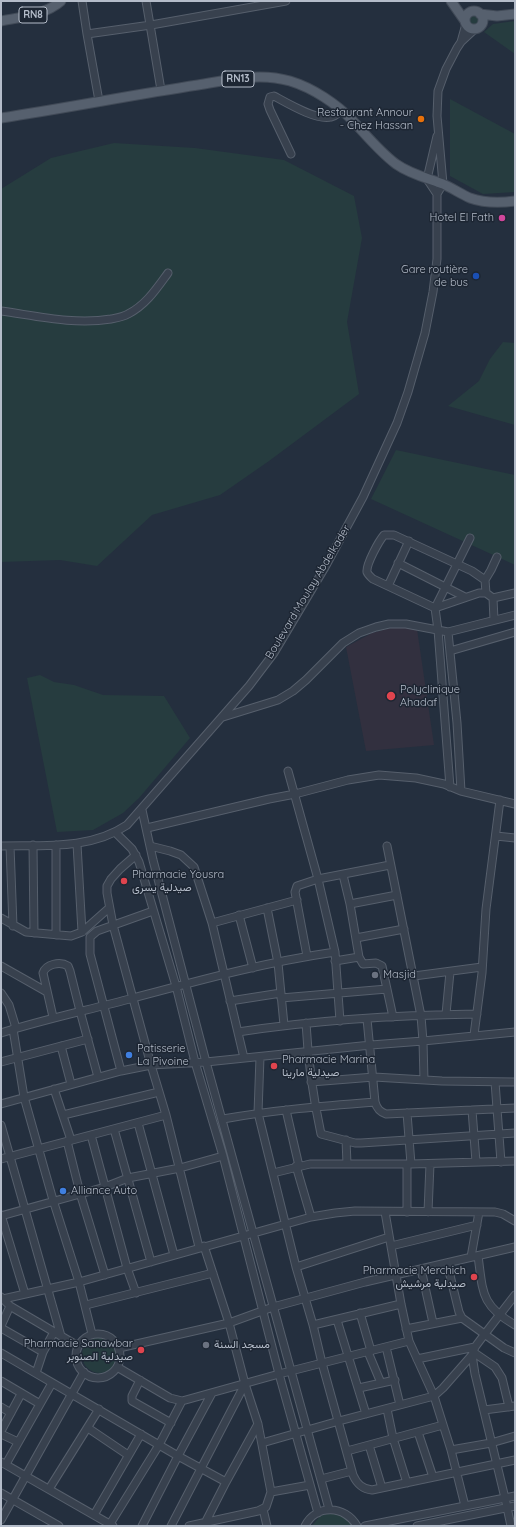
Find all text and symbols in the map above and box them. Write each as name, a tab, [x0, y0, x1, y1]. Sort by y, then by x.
road number: RN8	[19, 7, 47, 23]
road number: RN13	[222, 71, 254, 87]
place label: Restaurant Annour - Chez Hassan	[317, 106, 413, 132]
marker: Restaurant Annour - Chez Hassan	[416, 114, 426, 124]
place label: Hotel El Fath	[430, 211, 494, 225]
marker: Hotel El Fath	[497, 213, 507, 223]
place label: Gare routière de bus	[401, 263, 468, 289]
marker: Gare routière de bus	[471, 271, 481, 281]
street label: Boulevard Moulay Abdelkader	[263, 523, 353, 661]
place label: Polyclinique Ahadaf	[400, 683, 460, 709]
marker: Polyclinique Ahadaf	[385, 690, 397, 702]
place label: Pharmacie Yousra صيدلية يسرى	[132, 868, 224, 894]
marker: Pharmacie Yousra صيدلية يسرى	[119, 876, 129, 886]
place label: Masjid	[383, 968, 416, 982]
marker: Masjid	[370, 970, 380, 980]
place label: Patisserie La Pivoine	[137, 1042, 189, 1068]
marker: Patisserie La Pivoine	[124, 1050, 134, 1060]
place label: Pharmacie Marina صيدلية مارينا	[282, 1053, 375, 1079]
marker: Pharmacie Marina صيدلية مارينا	[269, 1061, 279, 1071]
place label: Alliance Auto	[71, 1184, 137, 1198]
marker: Alliance Auto	[58, 1186, 68, 1196]
place label: Pharmacie Merchich صيدلية مرشيش	[363, 1264, 466, 1290]
marker: Pharmacie Merchich صيدلية مرشيش	[469, 1272, 479, 1282]
place label: Pharmacie Sanawbar صيدلية الصنوبر	[24, 1337, 133, 1363]
place label: مسجد السنة	[214, 1338, 270, 1352]
marker: مسجد السنة	[201, 1340, 211, 1350]
marker: Pharmacie Sanawbar صيدلية الصنوبر	[136, 1345, 146, 1355]

